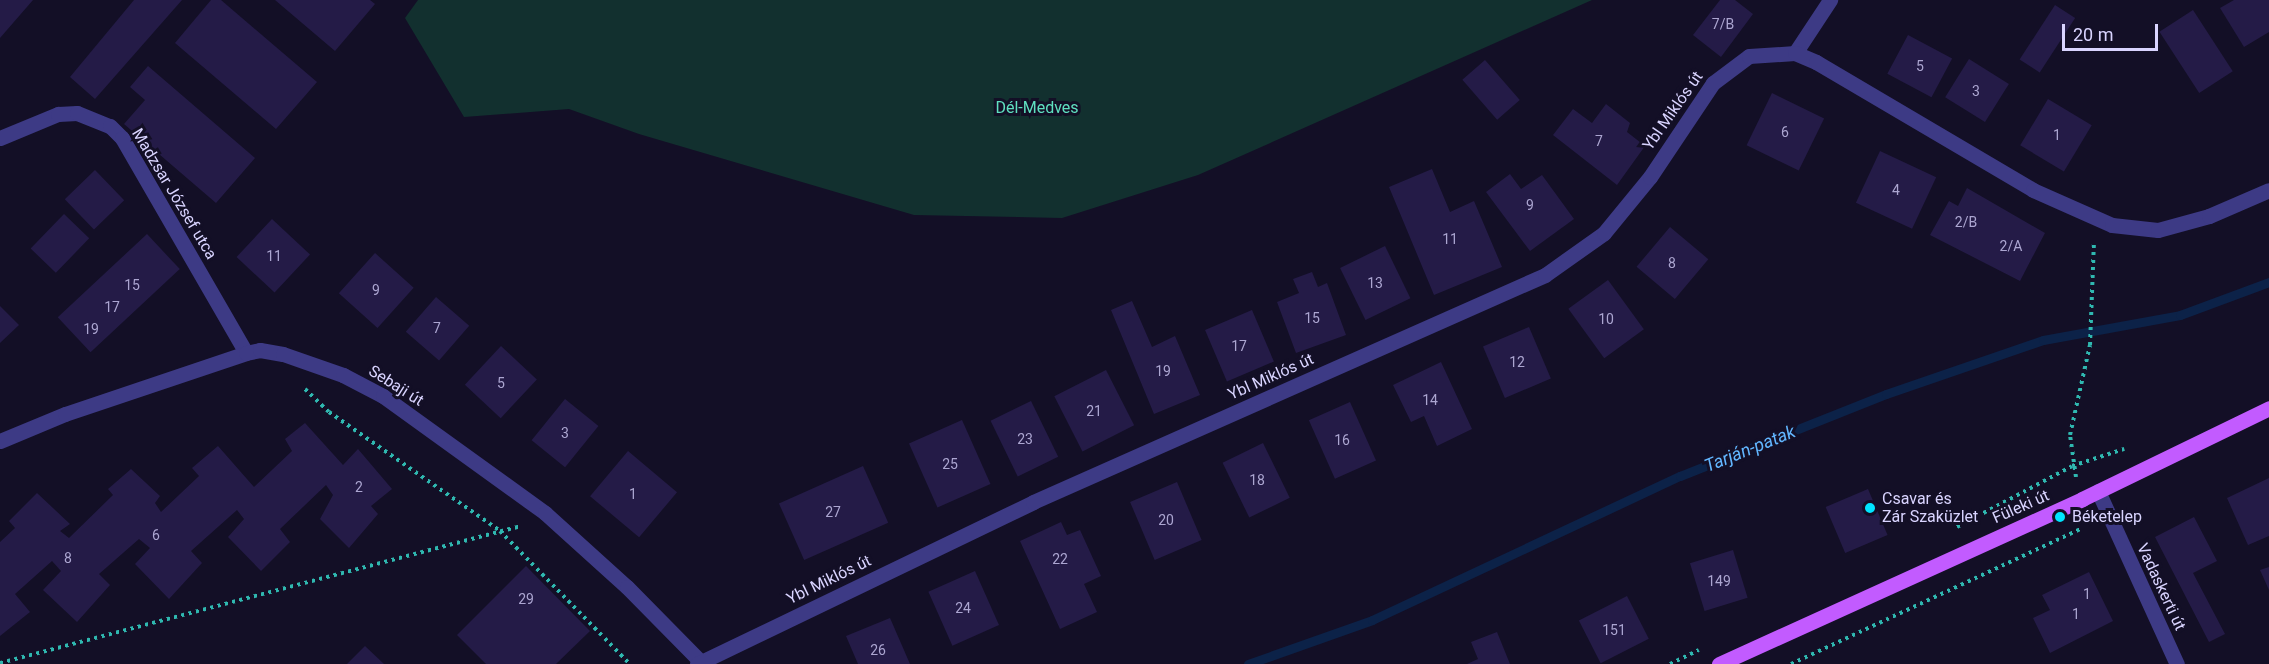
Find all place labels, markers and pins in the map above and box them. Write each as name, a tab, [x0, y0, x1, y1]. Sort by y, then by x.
place label: Csavar és Zár Szaküzlet	[1882, 489, 1978, 527]
marker: Csavar és Zár Szaküzlet	[1863, 501, 1877, 515]
place label: Béketelep	[2072, 507, 2142, 527]
marker: Béketelep	[2053, 510, 2067, 524]

